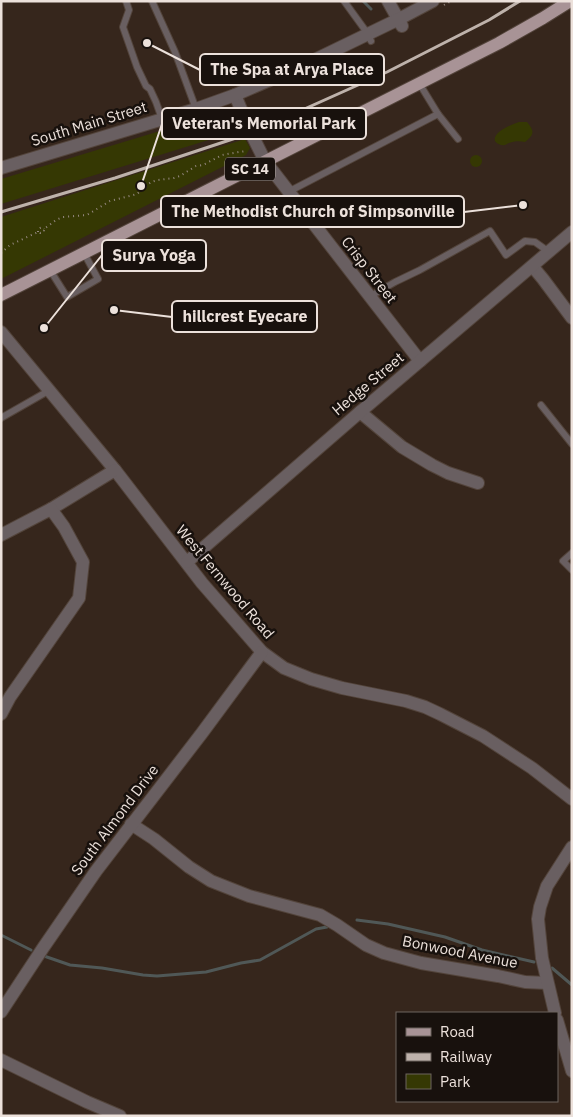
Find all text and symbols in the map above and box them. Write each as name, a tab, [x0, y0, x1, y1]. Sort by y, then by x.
callout: The Spa at Arya Place	[200, 54, 384, 85]
text: The Spa at Arya Place	[210, 59, 374, 79]
street label: South Main Street	[29, 97, 149, 150]
callout: Veteran's Memorial Park	[162, 108, 366, 139]
text: Veteran's Memorial Park	[172, 113, 357, 133]
road number: SC 14	[225, 157, 275, 180]
callout: The Methodist Church of Simpsonville	[161, 196, 464, 227]
text: The Methodist Church of Simpsonville	[171, 201, 455, 221]
street label: Crisp Street	[338, 233, 401, 307]
callout: Surya Yoga	[102, 240, 206, 271]
text: Surya Yoga	[112, 245, 196, 265]
callout: hillcrest Eyecare	[172, 301, 317, 332]
text: hillcrest Eyecare	[182, 306, 308, 326]
street label: Hedge Street	[328, 348, 408, 419]
street label: West Fernwood Road	[172, 521, 278, 642]
street label: South Almond Drive	[67, 761, 162, 879]
street label: Bonwood Avenue	[401, 931, 519, 972]
legend	[396, 1012, 558, 1102]
text: Road	[440, 1022, 475, 1041]
text: Railway	[440, 1047, 493, 1066]
text: Park	[440, 1072, 470, 1091]

